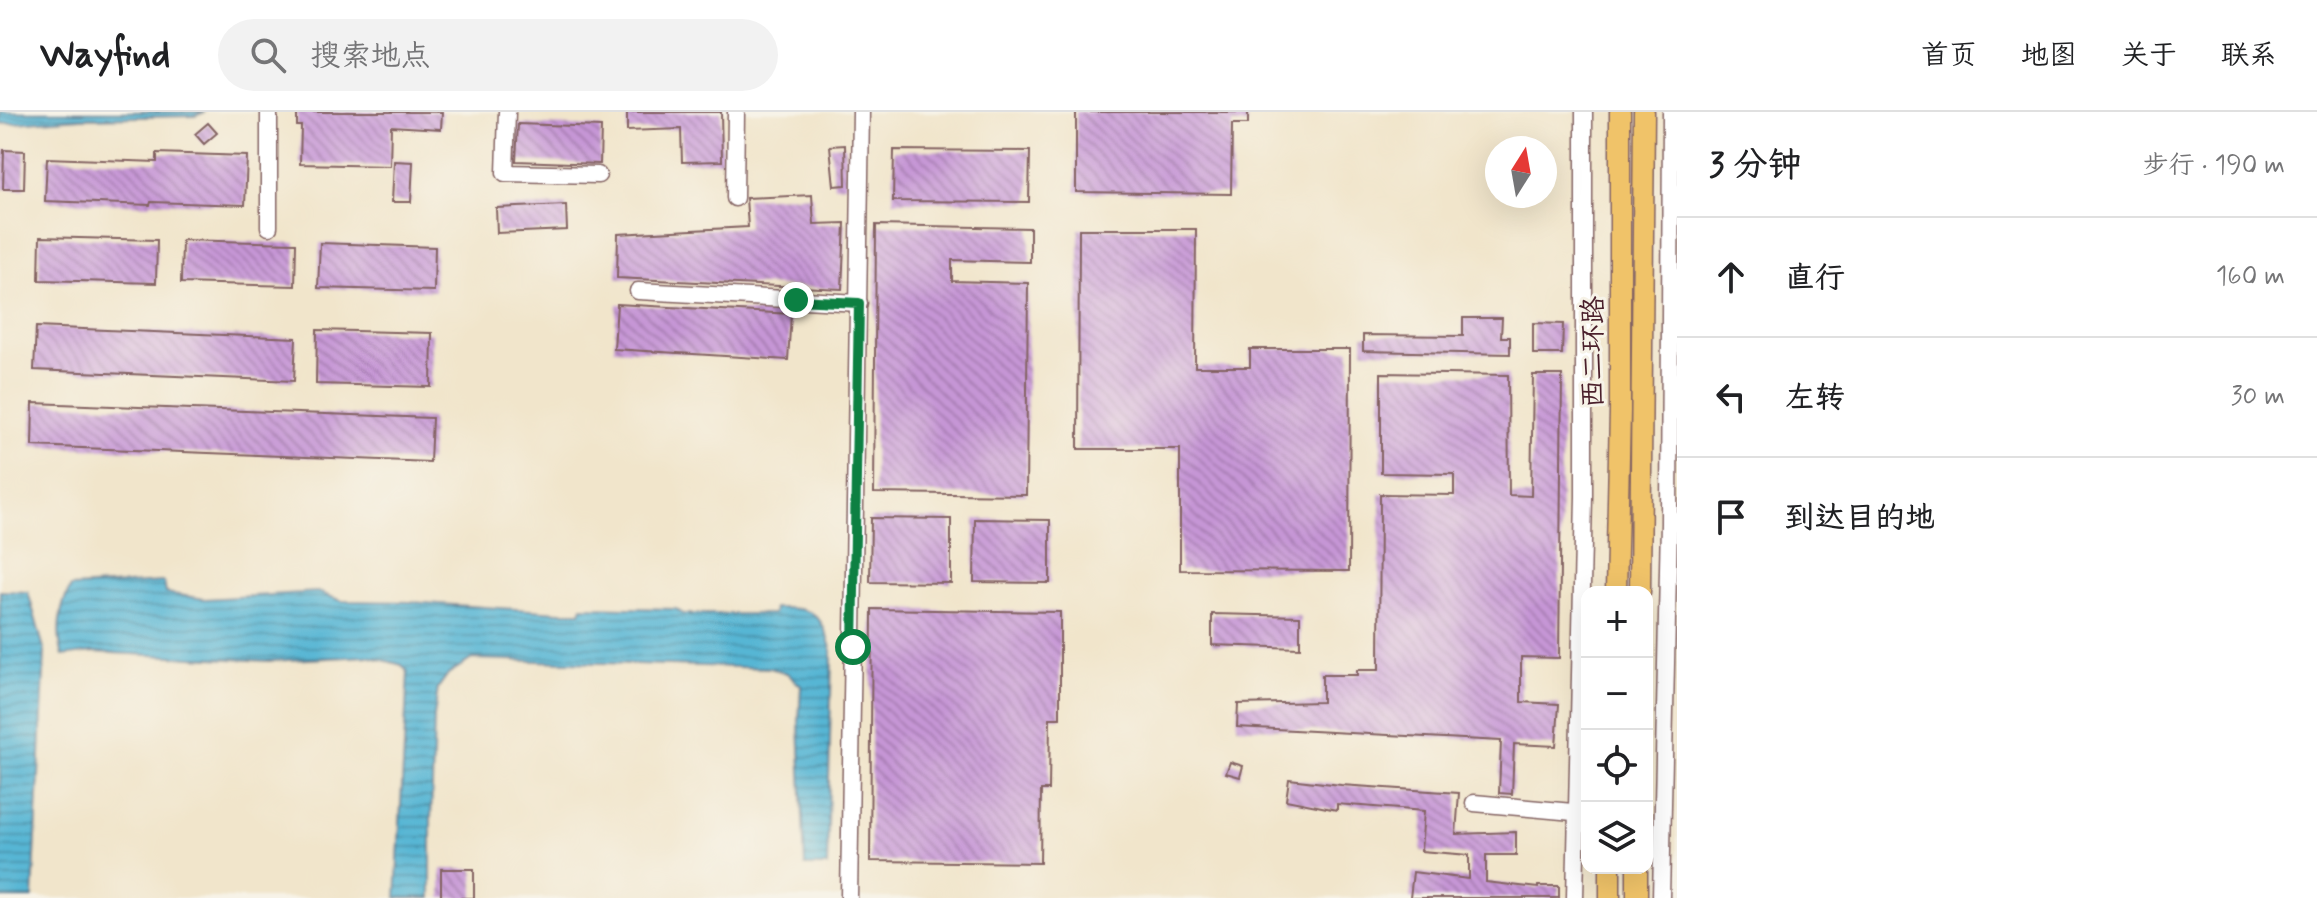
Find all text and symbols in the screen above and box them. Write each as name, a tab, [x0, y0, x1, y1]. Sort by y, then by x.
search box	[218, 19, 778, 91]
text: Wayfind	[40, 31, 170, 80]
icon: search	[246, 33, 290, 77]
text: 搜索地点	[310, 37, 430, 76]
text: 首页	[1921, 38, 1977, 75]
text: 地图	[2021, 38, 2077, 75]
text: 关于	[2121, 38, 2177, 75]
text: 联系	[2221, 38, 2277, 75]
north arrow	[1485, 136, 1557, 208]
text: 3 分钟	[1709, 143, 1802, 188]
text: 步行 · 190 m	[2143, 149, 2285, 183]
icon: ahead	[1709, 255, 1753, 299]
text: 直行	[1785, 259, 1845, 298]
text: 160 m	[2216, 260, 2285, 294]
route end	[778, 282, 814, 318]
street label: 西二环路	[1576, 296, 1613, 408]
icon: left	[1709, 375, 1753, 419]
text: 左转	[1785, 379, 1845, 418]
text: 30 m	[2231, 380, 2285, 414]
icon: arrive	[1709, 495, 1753, 539]
text: 到达目的地	[1785, 499, 1935, 538]
map controls	[1581, 586, 1653, 874]
button: +	[1581, 586, 1653, 658]
route start	[835, 629, 871, 665]
button: −	[1581, 658, 1653, 730]
button: locate	[1581, 730, 1653, 802]
button: layers	[1581, 802, 1653, 874]

